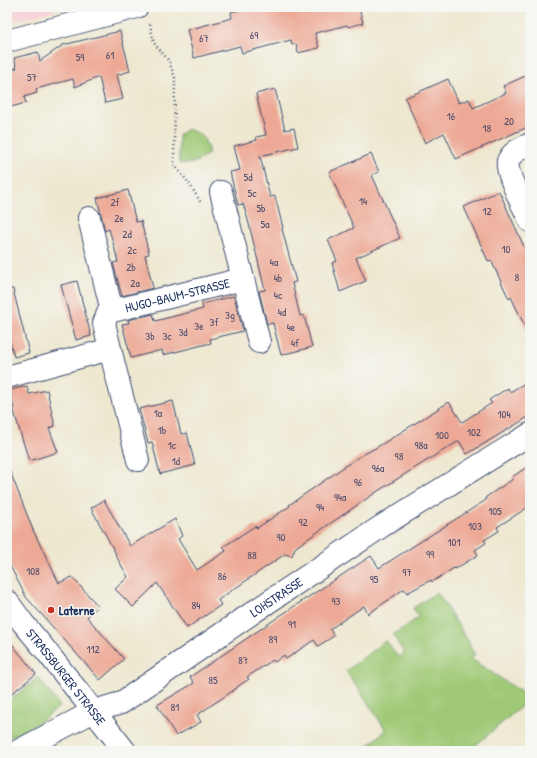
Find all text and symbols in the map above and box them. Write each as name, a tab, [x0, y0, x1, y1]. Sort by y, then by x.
house number: 69	[250, 28, 258, 42]
house number: 67	[199, 31, 209, 45]
house number: 61	[106, 48, 114, 62]
house number: 59	[76, 50, 84, 64]
house number: 57	[27, 70, 37, 84]
house number: 16	[447, 109, 456, 123]
house number: 20	[504, 114, 514, 128]
house number: 18	[483, 121, 492, 135]
house number: 5d	[244, 170, 253, 184]
house number: 5c	[248, 186, 257, 200]
house number: 14	[359, 194, 367, 208]
house number: 2f	[110, 195, 120, 209]
house number: 5b	[256, 201, 266, 215]
house number: 12	[482, 204, 492, 218]
house number: 2e	[114, 211, 124, 225]
house number: 5a	[261, 217, 270, 231]
house number: 2d	[122, 227, 132, 241]
house number: 10	[502, 242, 511, 256]
house number: 2c	[127, 243, 137, 257]
house number: 4a	[270, 255, 279, 269]
house number: 2b	[126, 260, 136, 274]
house number: 8	[515, 270, 520, 284]
house number: 4b	[274, 271, 283, 285]
street label: HUGO-BAUM-STRASSE	[123, 274, 232, 316]
house number: 2a	[130, 276, 140, 290]
house number: 4c	[274, 288, 283, 302]
house number: 4d	[278, 305, 287, 319]
house number: 3g	[225, 308, 235, 322]
house number: 3f	[210, 315, 218, 329]
house number: 3e	[194, 319, 204, 333]
house number: 4e	[287, 320, 296, 334]
house number: 3d	[178, 325, 188, 339]
house number: 3b	[145, 329, 155, 343]
house number: 3c	[162, 329, 172, 343]
house number: 4f	[291, 336, 299, 350]
house number: 1a	[154, 406, 163, 420]
house number: 104	[497, 407, 511, 421]
house number: 1b	[158, 423, 167, 437]
house number: 102	[467, 425, 481, 439]
house number: 100	[435, 428, 449, 442]
house number: 1c	[168, 438, 177, 452]
house number: 98a	[414, 438, 428, 452]
house number: 98	[395, 449, 404, 463]
house number: 1d	[172, 454, 181, 468]
house number: 96a	[372, 461, 385, 475]
house number: 96	[354, 475, 363, 489]
house number: 94a	[334, 490, 347, 504]
house number: 94	[316, 500, 324, 514]
house number: 105	[488, 504, 502, 518]
house number: 92	[298, 515, 308, 529]
house number: 103	[468, 519, 482, 533]
house number: 90	[277, 530, 286, 544]
house number: 101	[448, 535, 460, 549]
house number: 99	[426, 547, 434, 561]
house number: 88	[247, 548, 257, 562]
house number: 108	[26, 564, 40, 578]
house number: 97	[402, 565, 412, 579]
house number: 86	[217, 569, 227, 583]
house number: 95	[370, 572, 379, 586]
street label: LOHSTRASSE	[246, 573, 306, 621]
house number: 93	[332, 594, 341, 608]
house number: 84	[192, 598, 200, 612]
place label: Laterne	[59, 601, 95, 619]
marker: Laterne	[46, 605, 56, 615]
house number: 91	[288, 617, 296, 631]
street label: STRASSBURGER STRASSE	[22, 624, 110, 729]
house number: 89	[269, 632, 277, 646]
house number: 112	[86, 642, 100, 656]
house number: 87	[238, 653, 248, 667]
house number: 85	[208, 673, 218, 687]
house number: 81	[171, 700, 179, 714]

